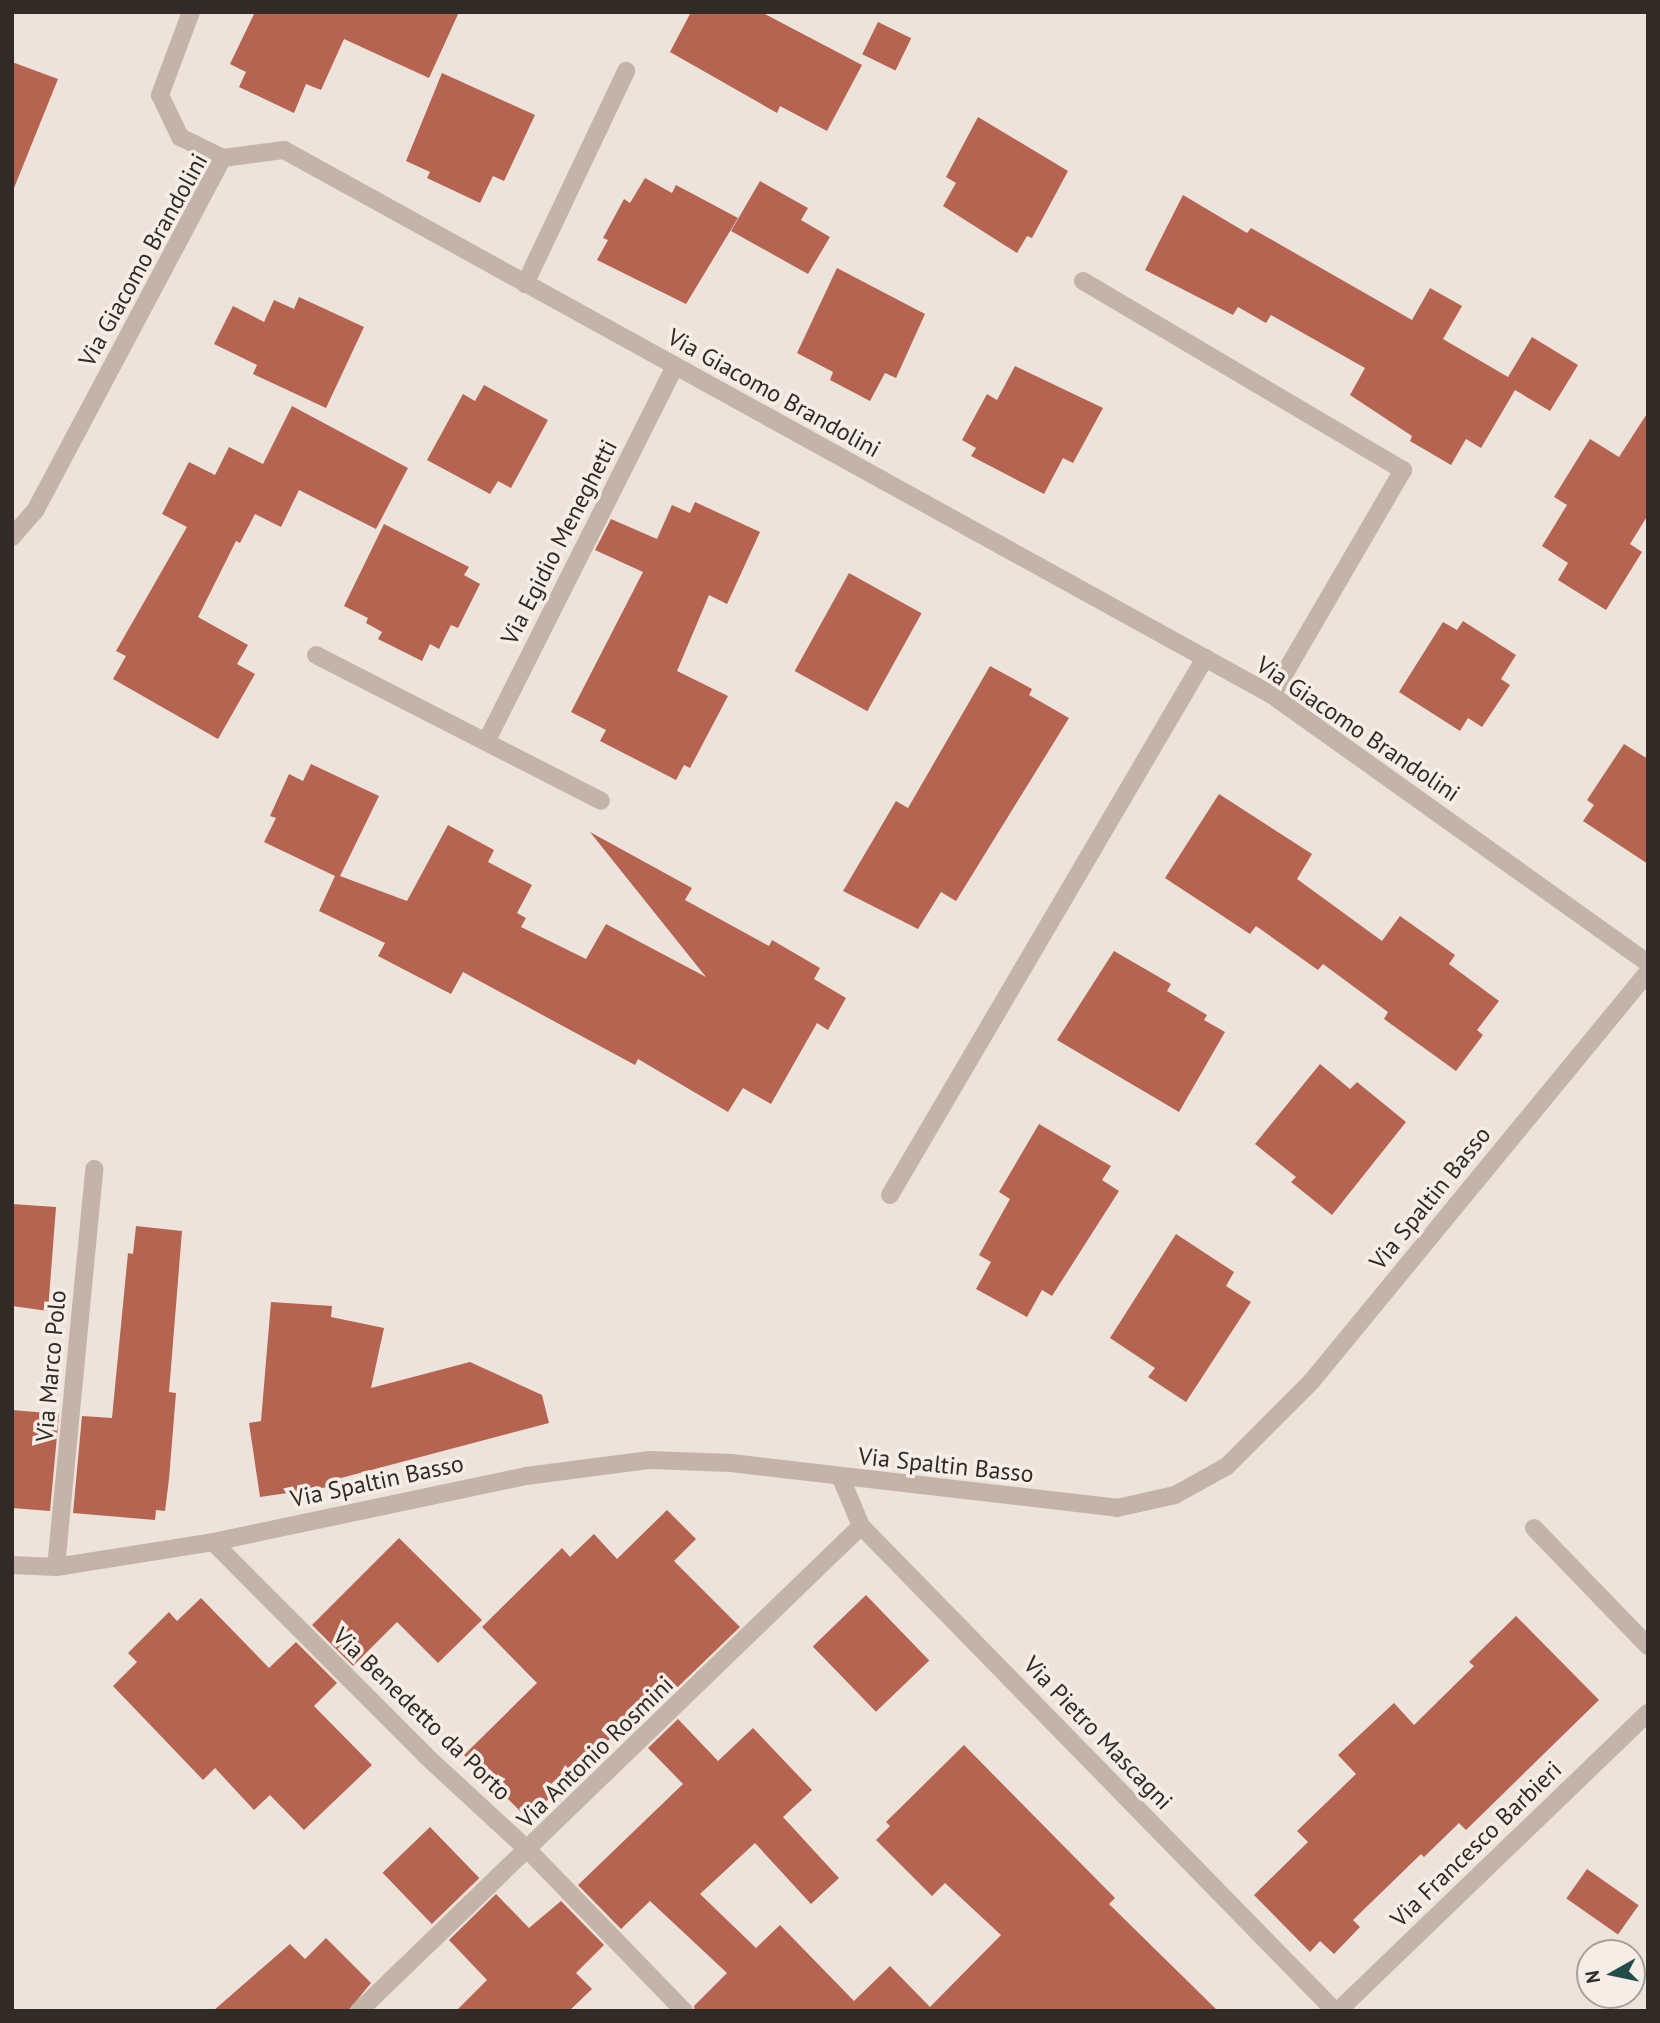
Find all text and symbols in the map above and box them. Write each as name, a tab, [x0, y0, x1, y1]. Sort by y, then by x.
street label: Via Giacomo Brandolini	[72, 148, 214, 372]
street label: Via Giacomo Brandolini	[662, 322, 886, 464]
street label: Via Egidio Meneghetti	[495, 435, 623, 649]
street label: Via Giacomo Brandolini	[1251, 650, 1465, 808]
street label: Via Spaltin Basso	[1363, 1121, 1497, 1275]
street label: Via Marco Polo	[30, 1289, 72, 1443]
street label: Via Spaltin Basso	[857, 1441, 1035, 1489]
street label: Via Spaltin Basso	[288, 1449, 466, 1513]
street label: Via Benedetto da Porto	[327, 1621, 517, 1807]
street label: Via Pietro Mascagni	[1017, 1650, 1179, 1816]
street label: Via Antonio Rosmini	[511, 1670, 679, 1834]
street label: Via Francesco Barbieri	[1385, 1755, 1567, 1933]
north arrow	[1576, 1939, 1646, 2009]
text: N	[1579, 1969, 1605, 1985]

